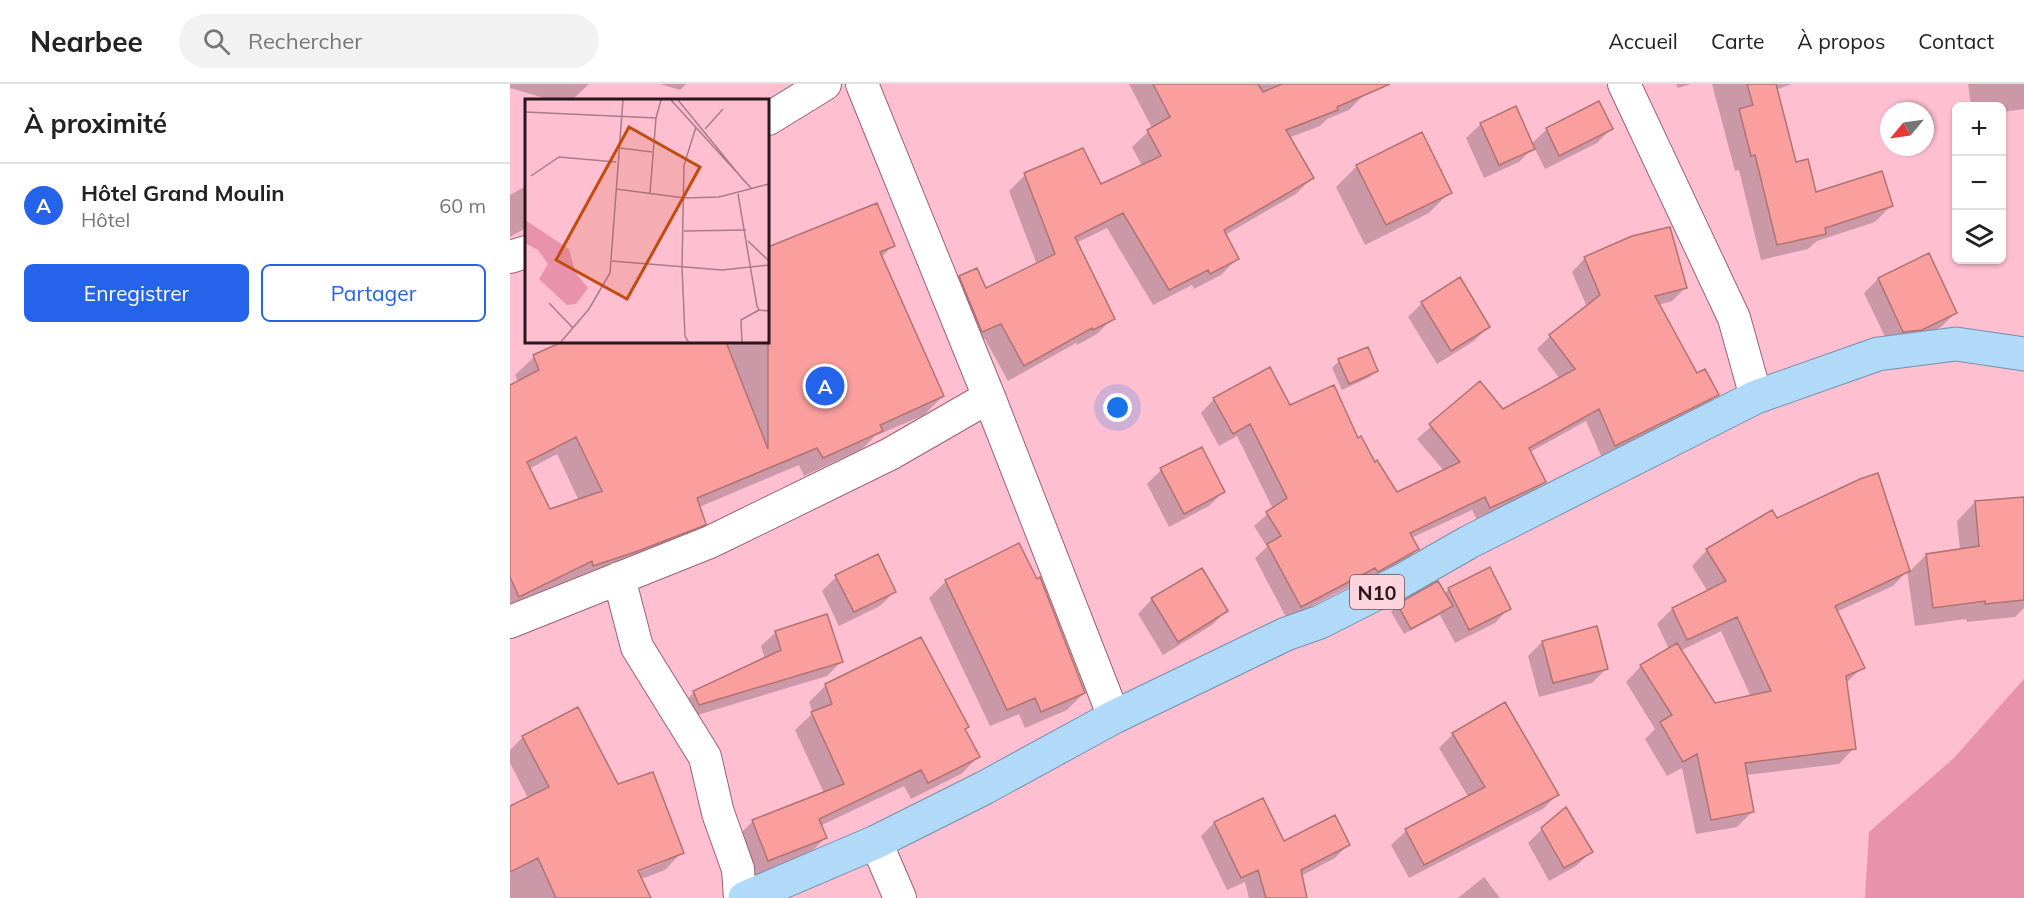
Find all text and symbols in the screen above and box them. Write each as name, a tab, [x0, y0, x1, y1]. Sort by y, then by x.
search box	[179, 14, 599, 68]
text: Nearbee	[30, 24, 143, 59]
icon: search	[200, 25, 233, 58]
text: Rechercher	[248, 27, 362, 55]
text: Accueil	[1608, 28, 1678, 54]
text: Carte	[1711, 28, 1764, 54]
text: À propos	[1797, 28, 1885, 54]
text: Contact	[1918, 28, 1994, 54]
inset map	[525, 99, 770, 344]
north arrow	[1880, 102, 1934, 156]
map controls	[1952, 102, 2006, 264]
button: +	[1952, 102, 2006, 156]
text: À proximité	[24, 107, 167, 140]
button: −	[1952, 156, 2006, 210]
text: Hôtel Grand Moulin	[81, 179, 284, 207]
text: A	[36, 193, 51, 218]
text: 60 m	[439, 193, 486, 218]
text: Hôtel	[81, 207, 130, 232]
button: layers	[1952, 210, 2006, 264]
button: Enregistrer	[24, 264, 249, 322]
button: Partager	[261, 264, 486, 322]
pin: A	[806, 364, 844, 408]
your location	[1103, 393, 1132, 422]
road number: N10	[1350, 575, 1404, 609]

